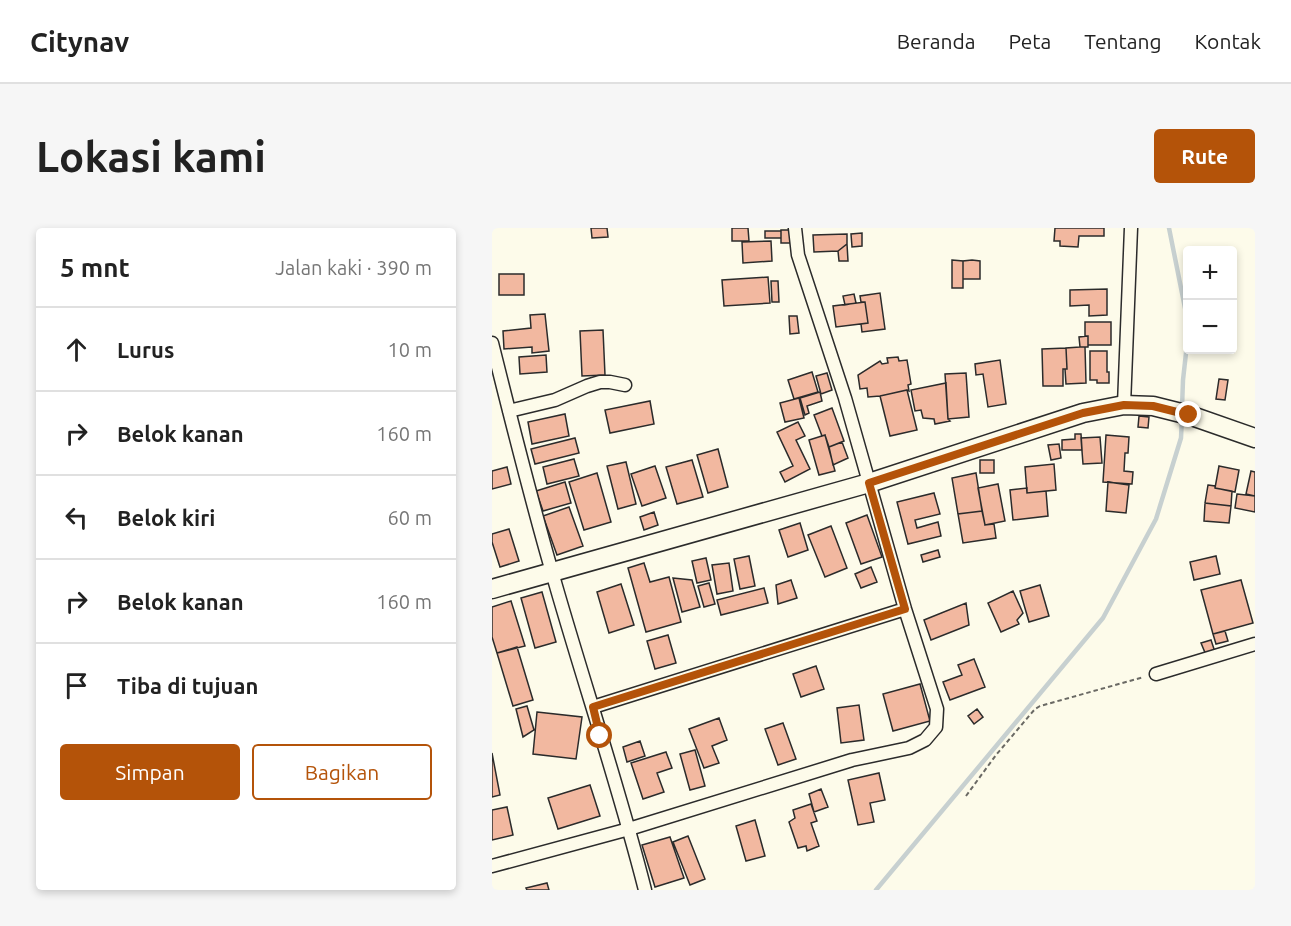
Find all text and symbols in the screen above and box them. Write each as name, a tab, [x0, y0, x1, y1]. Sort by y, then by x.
text: Citynav	[30, 26, 129, 57]
text: Beranda	[897, 29, 976, 53]
text: Peta	[1009, 29, 1051, 53]
text: Tentang	[1084, 29, 1162, 53]
text: Kontak	[1195, 29, 1261, 53]
button: Rute	[1154, 129, 1255, 183]
text: Lokasi kami	[36, 133, 266, 180]
map controls	[1183, 246, 1237, 354]
button: +	[1183, 246, 1237, 300]
text: 5 mnt	[60, 253, 130, 282]
text: Jalan kaki · 390 m	[275, 256, 432, 279]
button: −	[1183, 300, 1237, 354]
icon: ahead	[60, 333, 93, 366]
text: Lurus	[117, 337, 174, 362]
text: 10 m	[388, 338, 432, 361]
route end	[1175, 401, 1201, 427]
icon: right	[60, 417, 93, 450]
text: Belok kanan	[117, 421, 244, 446]
text: 160 m	[376, 422, 432, 445]
icon: left	[60, 501, 93, 534]
text: Belok kiri	[117, 505, 215, 530]
text: 60 m	[388, 506, 432, 529]
icon: right	[60, 585, 93, 618]
text: Belok kanan	[117, 589, 244, 614]
text: 160 m	[376, 590, 432, 613]
icon: arrive	[60, 669, 93, 702]
text: Tiba di tujuan	[117, 673, 258, 698]
route start	[586, 722, 612, 748]
button: Simpan	[60, 744, 240, 800]
button: Bagikan	[252, 744, 432, 800]

